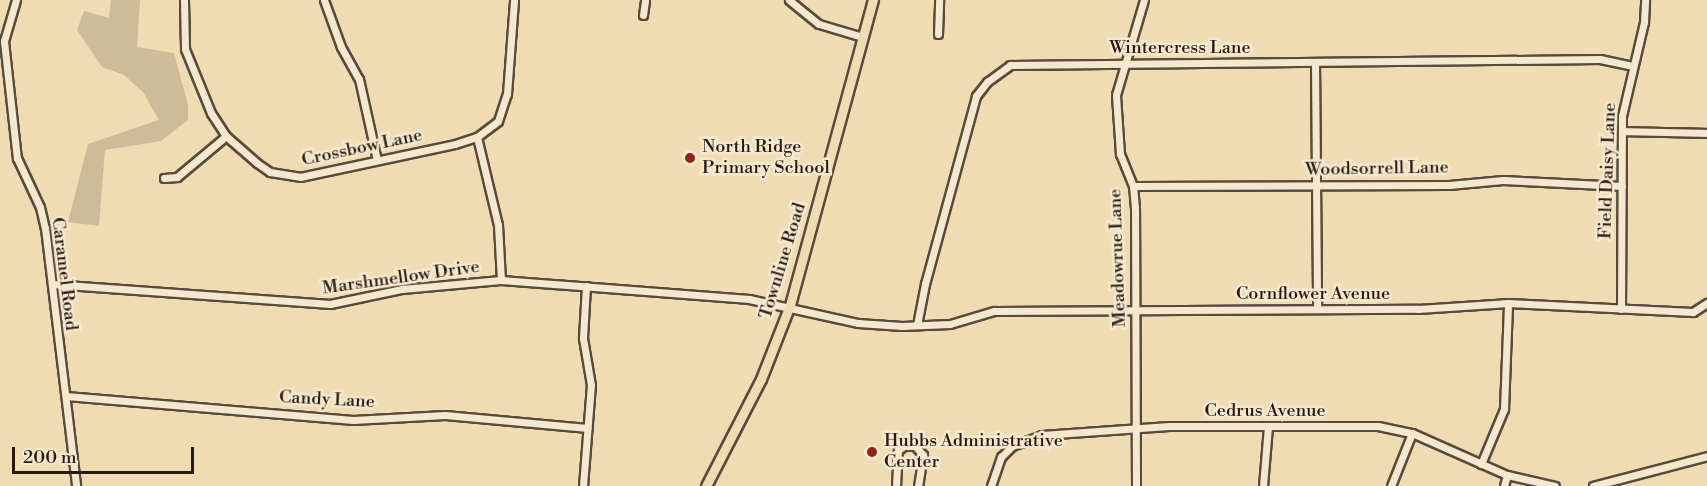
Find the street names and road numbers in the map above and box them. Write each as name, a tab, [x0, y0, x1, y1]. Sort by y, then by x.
street label: Wintercress Lane	[1109, 37, 1251, 59]
street label: Field Daisy Lane	[1595, 102, 1621, 240]
street label: Crossbow Lane	[300, 125, 424, 171]
street label: Woodsorrell Lane	[1305, 157, 1449, 181]
street label: Meadowrue Lane	[1105, 188, 1131, 328]
street label: Townline Road	[755, 200, 811, 322]
street label: Caramel Road	[46, 216, 82, 332]
street label: Marshmellow Drive	[321, 256, 481, 300]
street label: Cornflower Avenue	[1236, 283, 1390, 305]
street label: Candy Lane	[279, 387, 375, 413]
street label: Cedrus Avenue	[1204, 400, 1326, 422]

